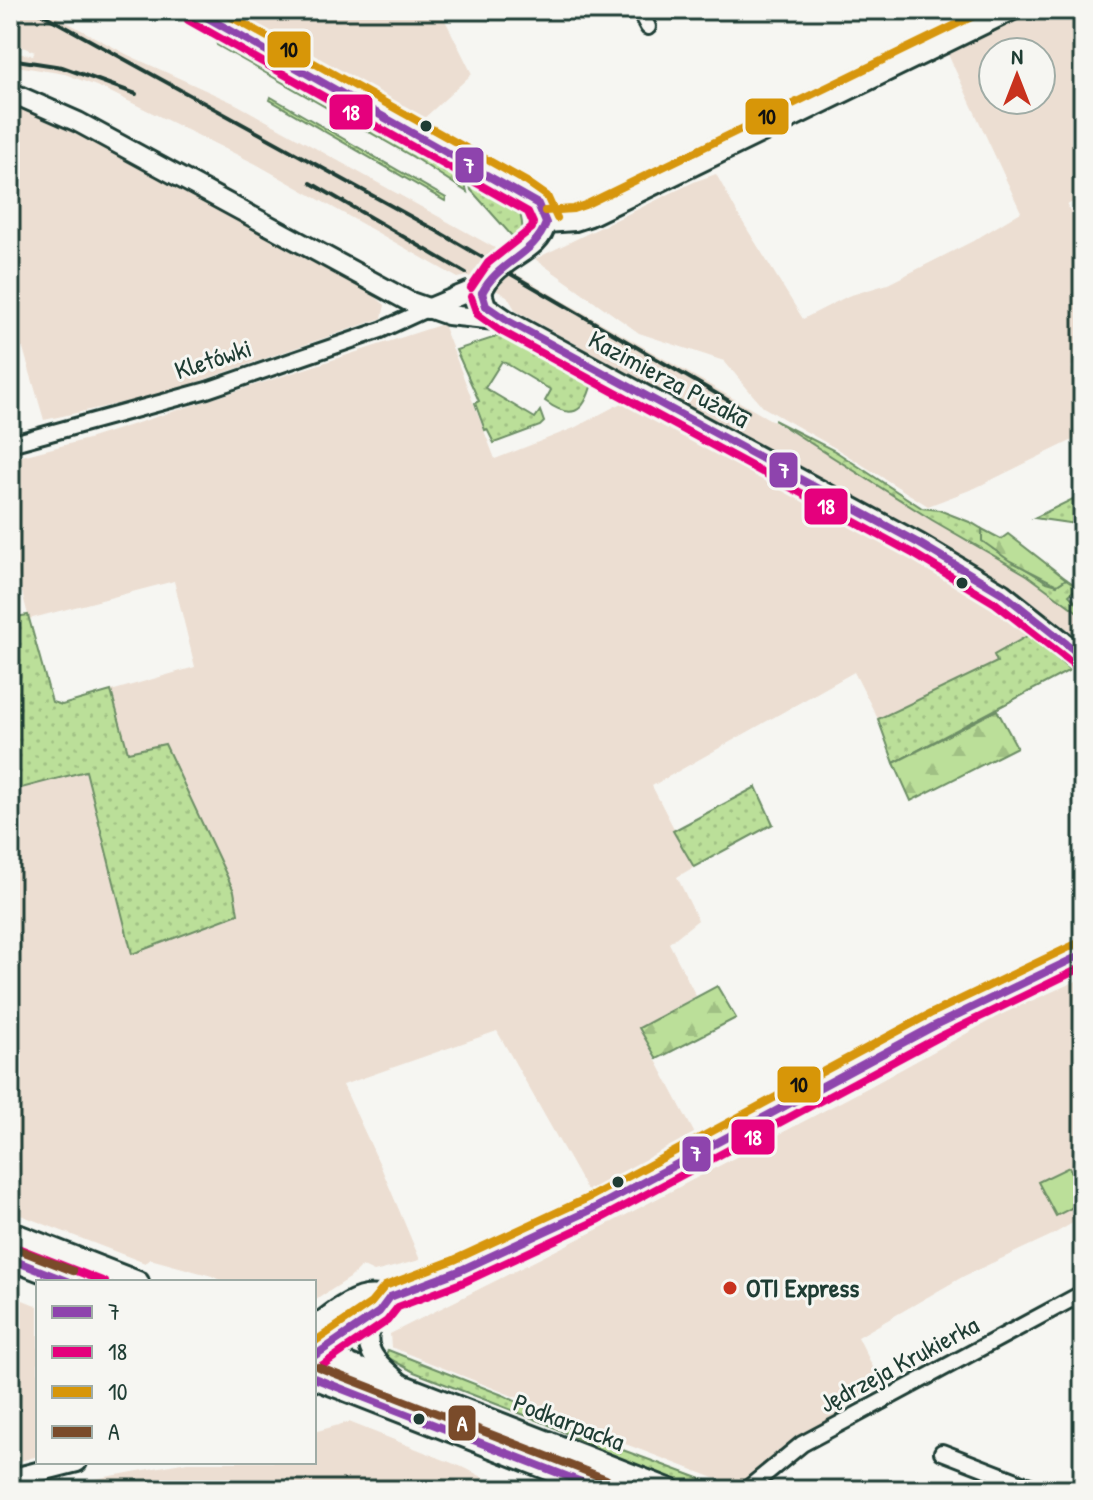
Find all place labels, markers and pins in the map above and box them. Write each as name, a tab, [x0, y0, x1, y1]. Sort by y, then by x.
unlabelled marker	[418, 118, 434, 134]
unlabelled marker	[954, 575, 970, 591]
unlabelled marker	[610, 1174, 626, 1190]
place label: OTI Express	[746, 1270, 859, 1306]
marker: OTI Express	[721, 1279, 739, 1297]
unlabelled marker	[411, 1411, 427, 1427]

